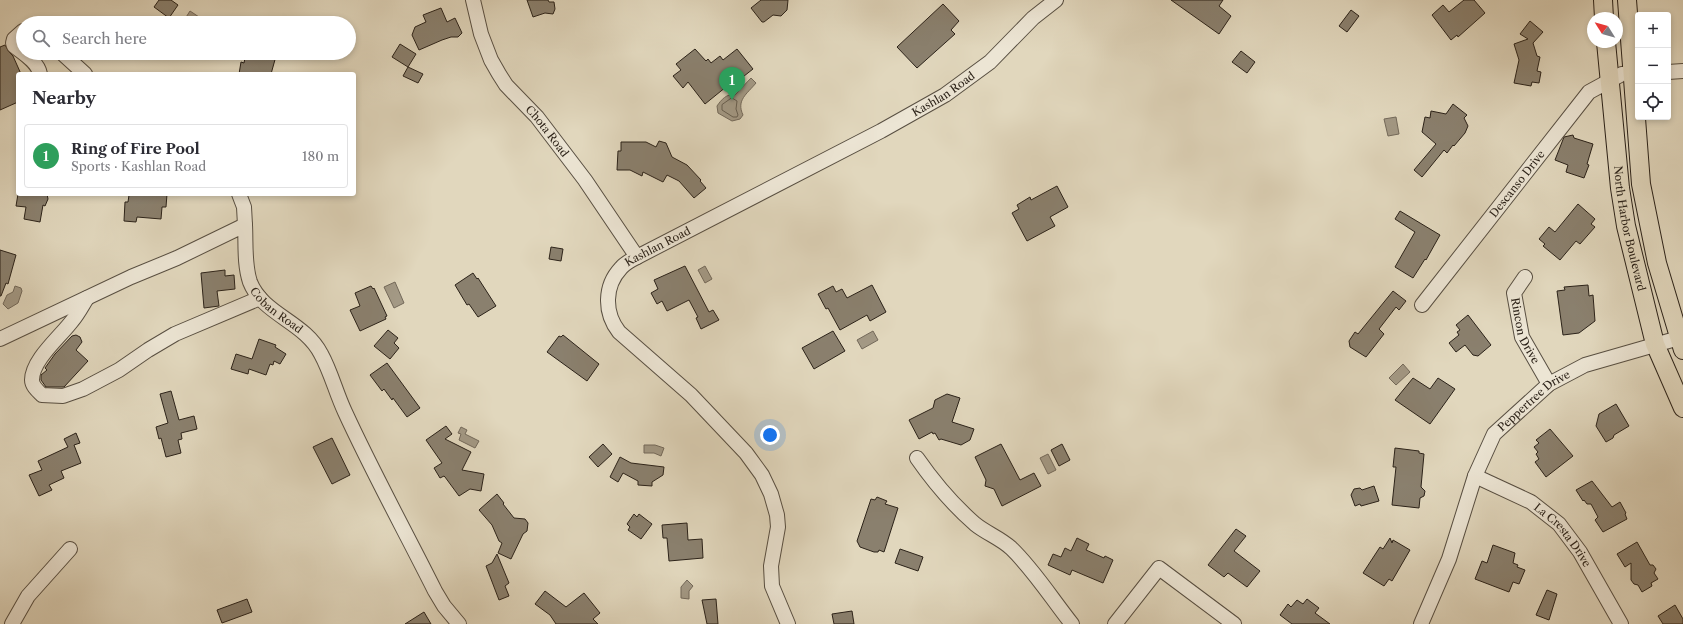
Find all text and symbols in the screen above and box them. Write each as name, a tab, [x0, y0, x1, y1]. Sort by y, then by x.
north arrow	[1587, 12, 1623, 48]
map controls	[1635, 12, 1671, 120]
button: +	[1635, 12, 1671, 48]
search box	[16, 16, 356, 60]
icon: search	[30, 27, 52, 49]
text: Search here	[62, 29, 147, 48]
button: −	[1635, 48, 1671, 84]
pin: 1	[719, 67, 745, 100]
street label: Kashlan Road	[909, 68, 978, 119]
button: locate	[1635, 84, 1671, 120]
text: Nearby	[32, 88, 96, 108]
street label: Chota Road	[523, 102, 572, 160]
text: Ring of Fire Pool	[71, 139, 200, 158]
street label: Descanso Drive	[1486, 147, 1548, 220]
text: 1	[43, 148, 49, 164]
text: 180 m	[302, 148, 339, 164]
text: Sports · Kashlan Road	[71, 158, 206, 174]
street label: North Harbor Boulevard	[1611, 165, 1649, 293]
street label: Kashlan Road	[622, 223, 693, 269]
street label: Coban Road	[247, 285, 306, 336]
street label: Rincon Drive	[1508, 297, 1543, 366]
street label: Peppertree Drive	[1495, 367, 1572, 434]
your location	[760, 425, 780, 445]
street label: La Cresta Drive	[1531, 500, 1594, 569]

